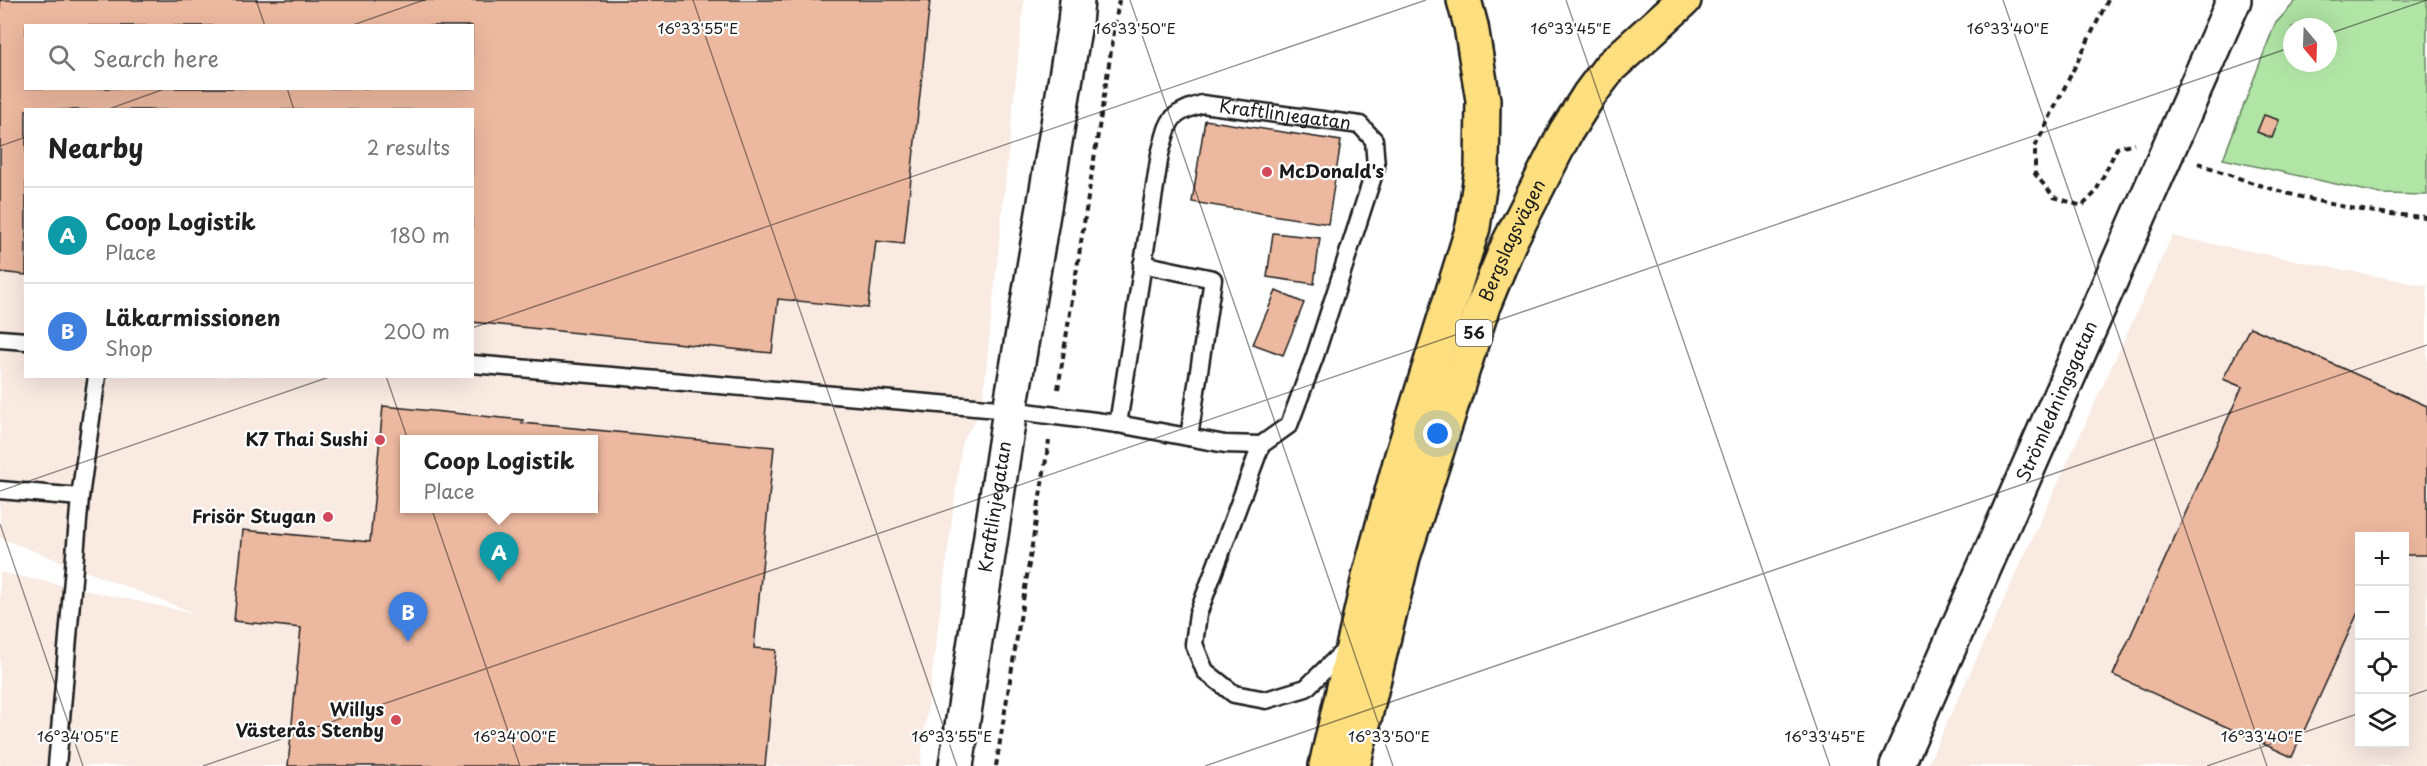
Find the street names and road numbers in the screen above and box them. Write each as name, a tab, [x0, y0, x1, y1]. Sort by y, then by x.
street label: Kraftlinjegatan	[1218, 91, 1353, 136]
street label: Bergslagsvägen	[1471, 174, 1551, 306]
street label: Strömledningsgatan	[2009, 316, 2103, 486]
road number: 56	[1456, 320, 1492, 346]
street label: Kraftlinjegatan	[971, 439, 1017, 574]

